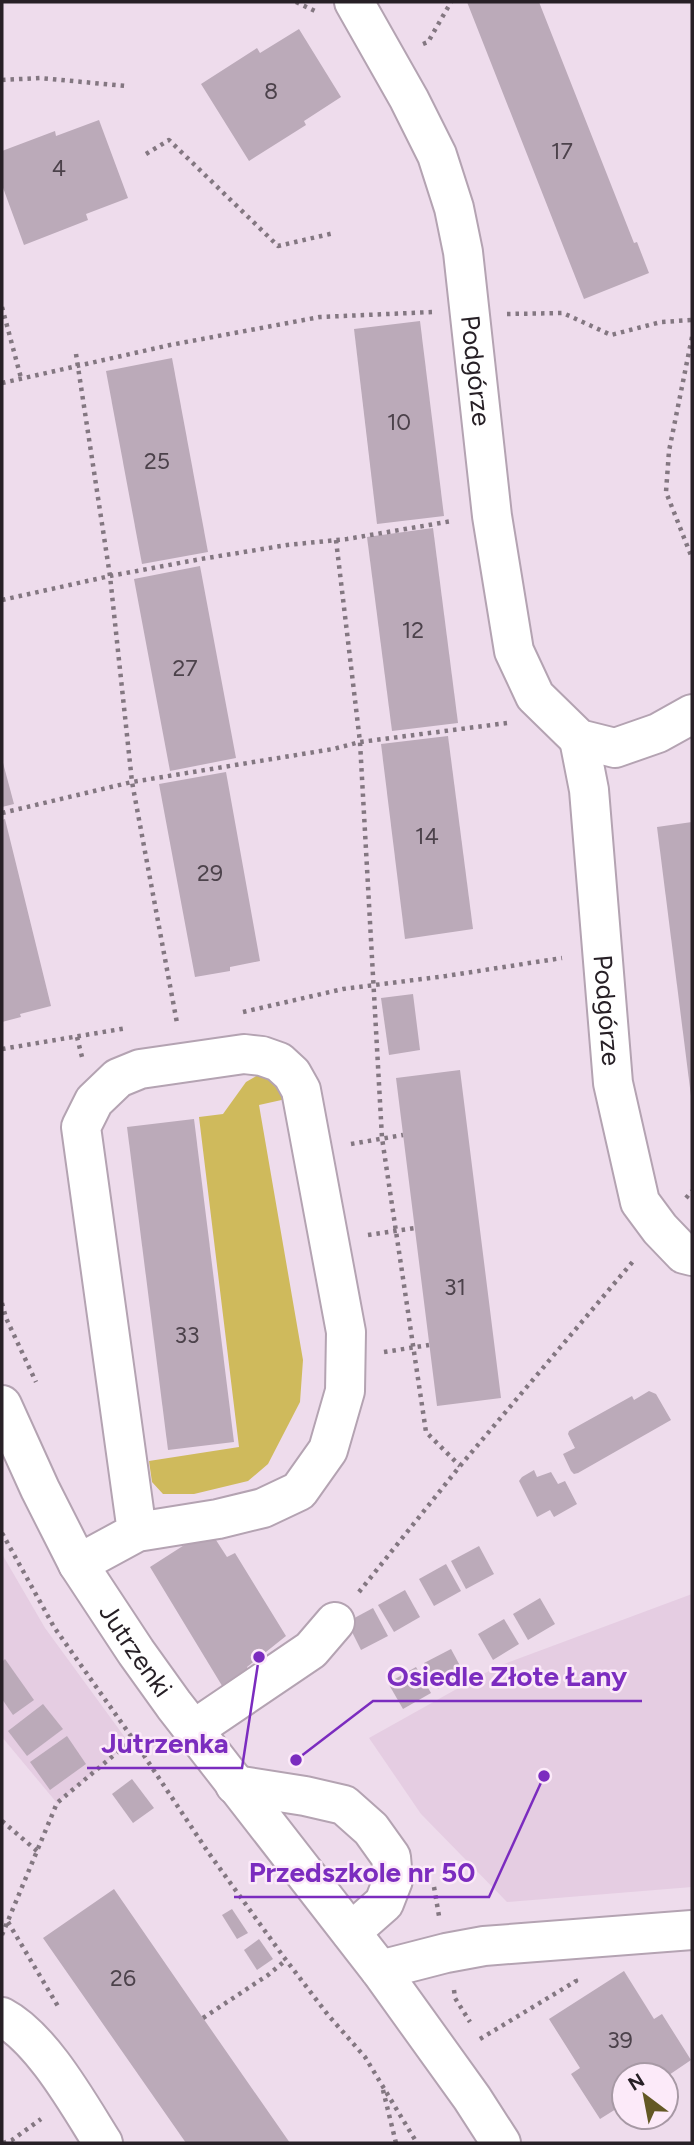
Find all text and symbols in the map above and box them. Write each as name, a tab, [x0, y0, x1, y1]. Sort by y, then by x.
house number: 8	[264, 77, 278, 105]
house number: 17	[551, 137, 573, 165]
house number: 4	[52, 154, 66, 182]
street label: Podgórze	[454, 314, 498, 428]
house number: 10	[387, 408, 411, 436]
house number: 25	[144, 447, 170, 475]
house number: 12	[402, 616, 424, 644]
house number: 27	[172, 654, 198, 682]
house number: 14	[415, 822, 439, 850]
house number: 29	[197, 859, 223, 887]
street label: Podgórze	[587, 954, 628, 1067]
house number: 31	[444, 1273, 466, 1301]
house number: 33	[174, 1321, 200, 1349]
street label: Jutrzenki	[92, 1597, 179, 1703]
callout: Osiedle Złote Łany	[373, 1652, 642, 1701]
text: Osiedle Złote Łany	[387, 1659, 628, 1693]
callout: Jutrzenka	[87, 1719, 242, 1768]
text: Jutrzenka	[101, 1726, 229, 1760]
callout: Przedszkole nr 50	[234, 1848, 489, 1897]
text: Przedszkole nr 50	[249, 1855, 475, 1889]
house number: 26	[110, 1964, 136, 1992]
house number: 39	[607, 2026, 633, 2054]
north arrow	[610, 2061, 680, 2131]
text: N	[624, 2068, 649, 2096]

